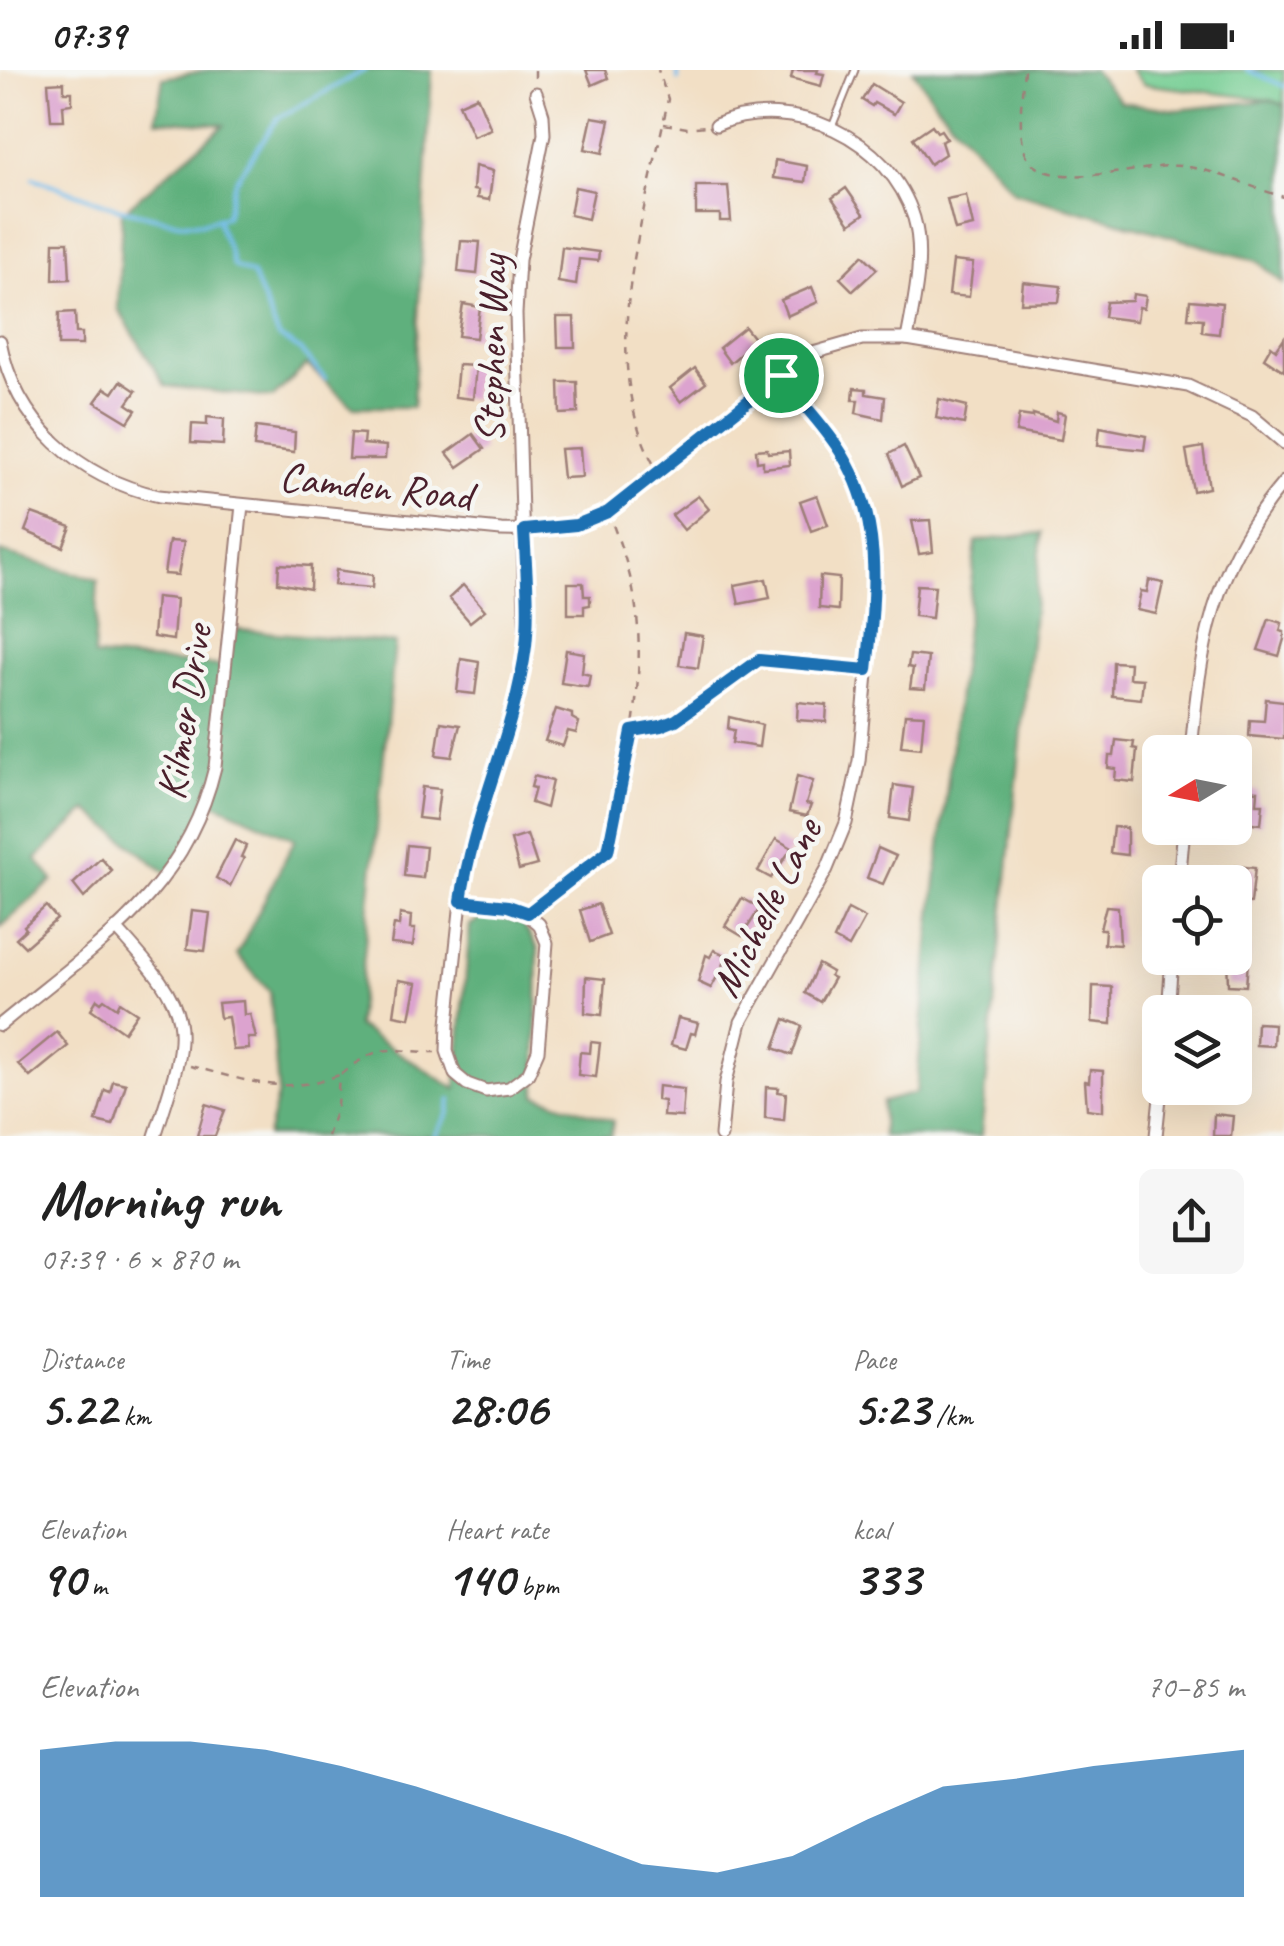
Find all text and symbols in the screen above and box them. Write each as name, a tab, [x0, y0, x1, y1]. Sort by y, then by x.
text: 07:39	[50, 12, 125, 59]
street label: Stephen Way	[463, 252, 520, 444]
pin	[739, 333, 824, 418]
icon: arrive	[754, 348, 809, 403]
street label: Camden Road	[277, 450, 481, 524]
street label: Kilmer Drive	[145, 618, 225, 803]
north arrow	[1142, 735, 1252, 845]
map controls	[1142, 735, 1252, 1105]
street label: Michelle Lane	[699, 808, 835, 1006]
button: locate	[1142, 865, 1252, 975]
button: layers	[1142, 995, 1252, 1105]
text: Morning run	[40, 1165, 280, 1235]
button: share	[1139, 1169, 1244, 1274]
text: 07:39 · 6 × 870 m	[40, 1238, 238, 1279]
text: Distance	[40, 1342, 124, 1377]
text: Time	[446, 1342, 489, 1377]
text: Pace	[853, 1342, 896, 1377]
text: 5.22	[40, 1377, 117, 1440]
text: 28:06	[446, 1377, 547, 1440]
text: 5:23	[853, 1377, 929, 1440]
text: km	[117, 1398, 151, 1433]
text: /km	[929, 1398, 973, 1433]
text: Elevation	[40, 1512, 126, 1547]
text: Heart rate	[446, 1512, 548, 1547]
text: kcal	[853, 1512, 890, 1547]
text: 90	[40, 1547, 84, 1610]
text: 140	[446, 1547, 514, 1610]
text: 333	[853, 1547, 920, 1610]
text: m	[84, 1568, 107, 1603]
text: bpm	[514, 1568, 559, 1603]
text: Elevation	[40, 1666, 138, 1707]
text: 70–85 m	[1146, 1666, 1244, 1707]

